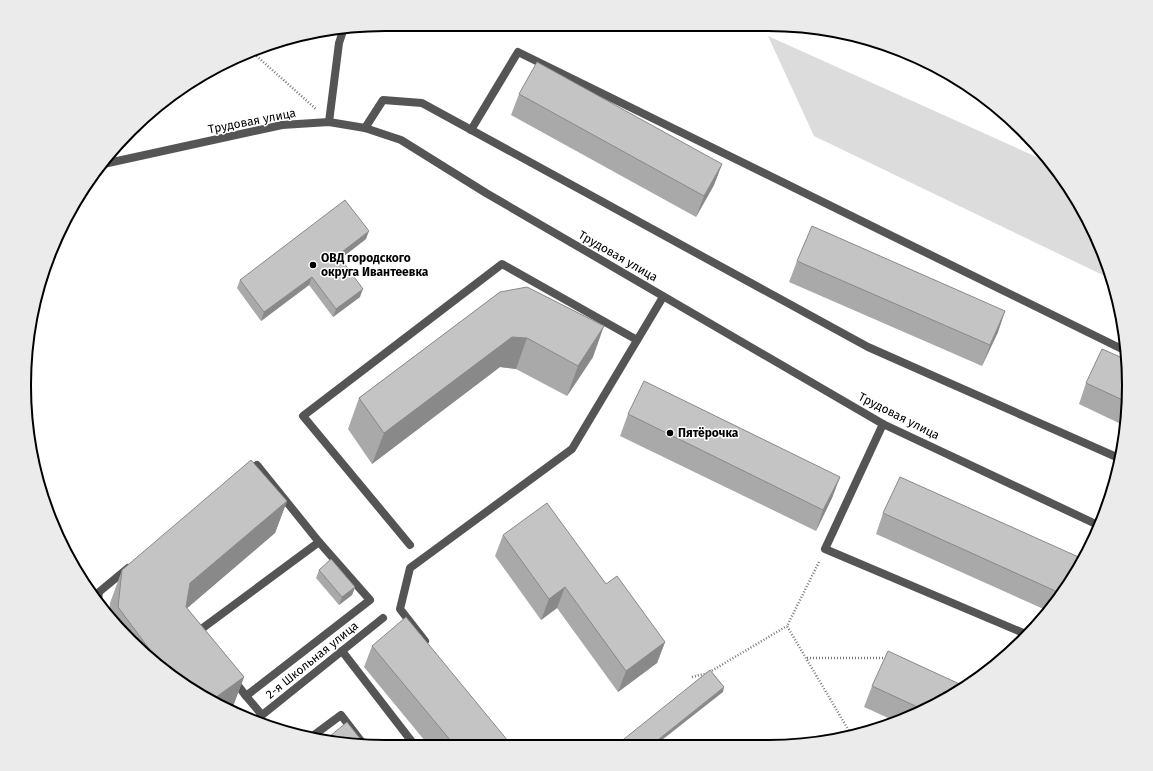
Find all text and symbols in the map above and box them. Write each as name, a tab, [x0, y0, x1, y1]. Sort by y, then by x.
street label: Трудовая улица	[207, 106, 297, 136]
street label: Трудовая улица	[576, 228, 660, 284]
place label: ОВД городского округа Ивантеевка	[321, 251, 429, 279]
marker: ОВД городского округа Ивантеевка	[308, 260, 318, 270]
street label: Трудовая улица	[856, 390, 942, 442]
place label: Пятёрочка	[678, 426, 739, 440]
marker: Пятёрочка	[665, 428, 675, 438]
street label: 2-я Школьная улица	[263, 619, 361, 701]

